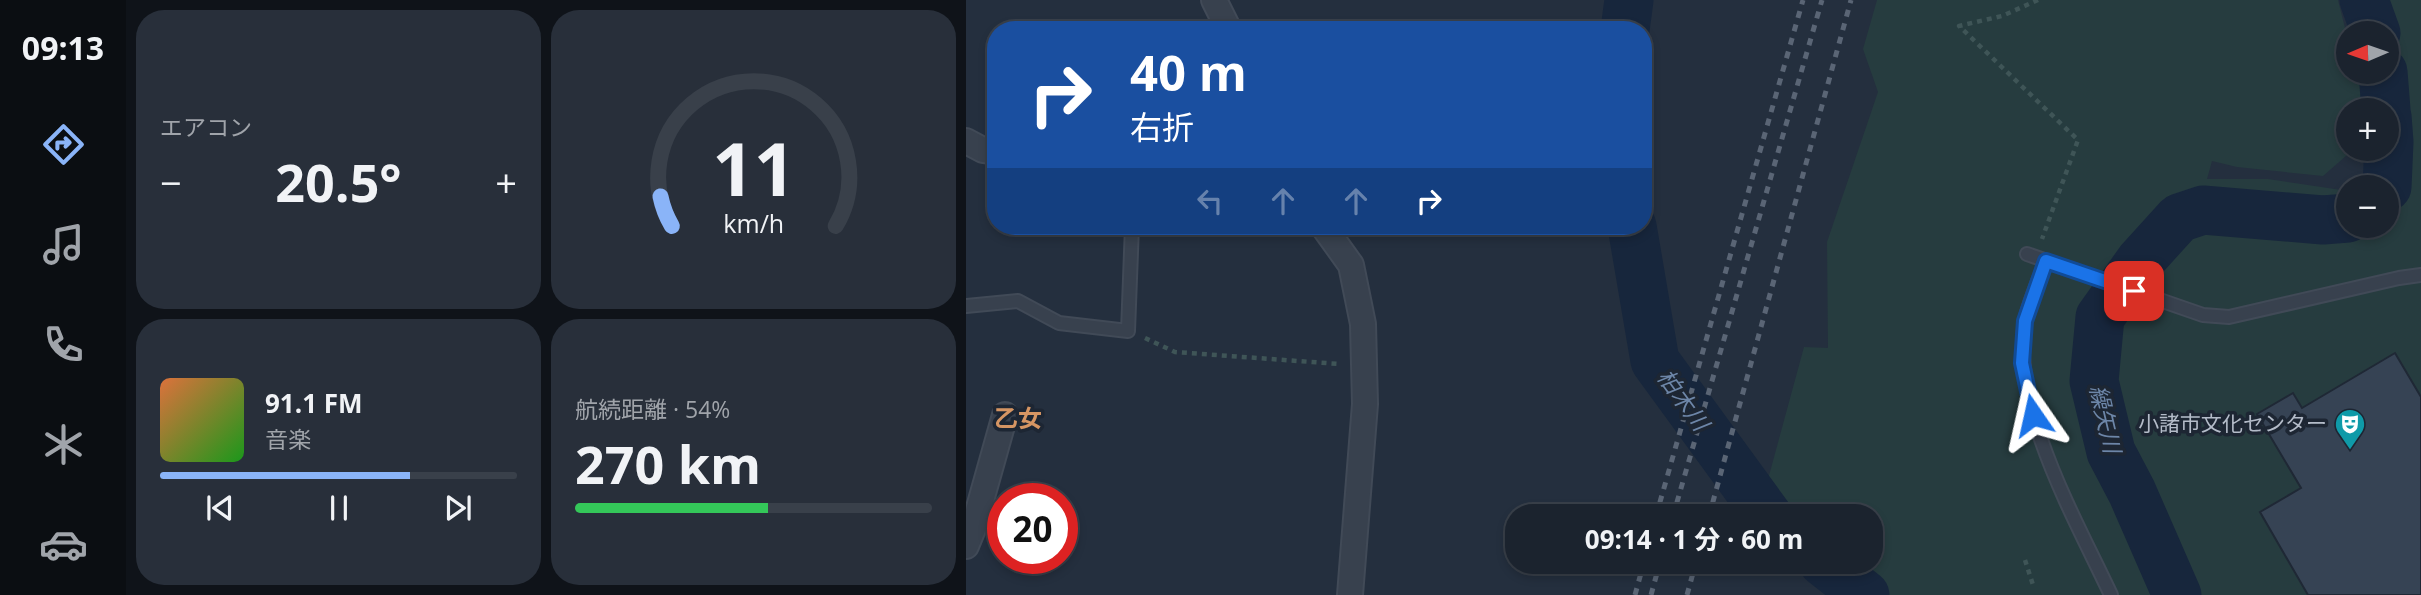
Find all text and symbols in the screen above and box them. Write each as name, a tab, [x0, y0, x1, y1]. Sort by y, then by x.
north arrow	[2336, 21, 2399, 84]
map controls	[2336, 21, 2399, 238]
text: 09:13	[22, 26, 104, 69]
text: 40 m	[1130, 39, 1247, 105]
icon: right	[1015, 49, 1106, 140]
button: +	[2336, 98, 2399, 161]
text: 右折	[1130, 105, 1194, 148]
text: エアコン	[160, 111, 252, 143]
text: 11	[712, 118, 795, 217]
icon: directions	[39, 120, 88, 169]
text: 20.5°	[275, 146, 402, 217]
text: −	[160, 156, 182, 208]
text: +	[495, 156, 517, 208]
button: −	[2336, 175, 2399, 238]
icon: left	[1191, 182, 1229, 220]
icon: ahead	[1264, 182, 1302, 220]
icon: ahead	[1337, 182, 1375, 220]
icon: right	[1410, 182, 1448, 220]
text: km/h	[723, 205, 784, 239]
icon: music	[39, 220, 88, 269]
pin	[2104, 261, 2164, 321]
icon: arrive	[2115, 272, 2153, 310]
icon: phone	[39, 320, 88, 369]
water label: 柏木川	[1651, 362, 1719, 439]
position arrow	[1996, 378, 2070, 452]
water label: 繰矢川	[2083, 382, 2130, 459]
text: 91.1 FM	[265, 385, 363, 421]
text: 航続距離 · 54%	[575, 393, 730, 425]
district label: 乙女	[994, 401, 1042, 434]
theatre icon: 小諸市文化センター	[2333, 407, 2367, 451]
place label: 小諸市文化センター	[2138, 409, 2327, 437]
icon: climate	[39, 420, 88, 469]
text: 音楽	[265, 423, 311, 455]
text: 270 km	[575, 428, 761, 499]
speed limit sign: 20	[987, 483, 1078, 574]
icon: previous	[201, 489, 239, 527]
icon: pause	[320, 489, 358, 527]
icon: next	[439, 489, 477, 527]
icon: car	[39, 520, 88, 569]
text: 09:14 · 1 分 · 60 m	[1585, 521, 1803, 557]

